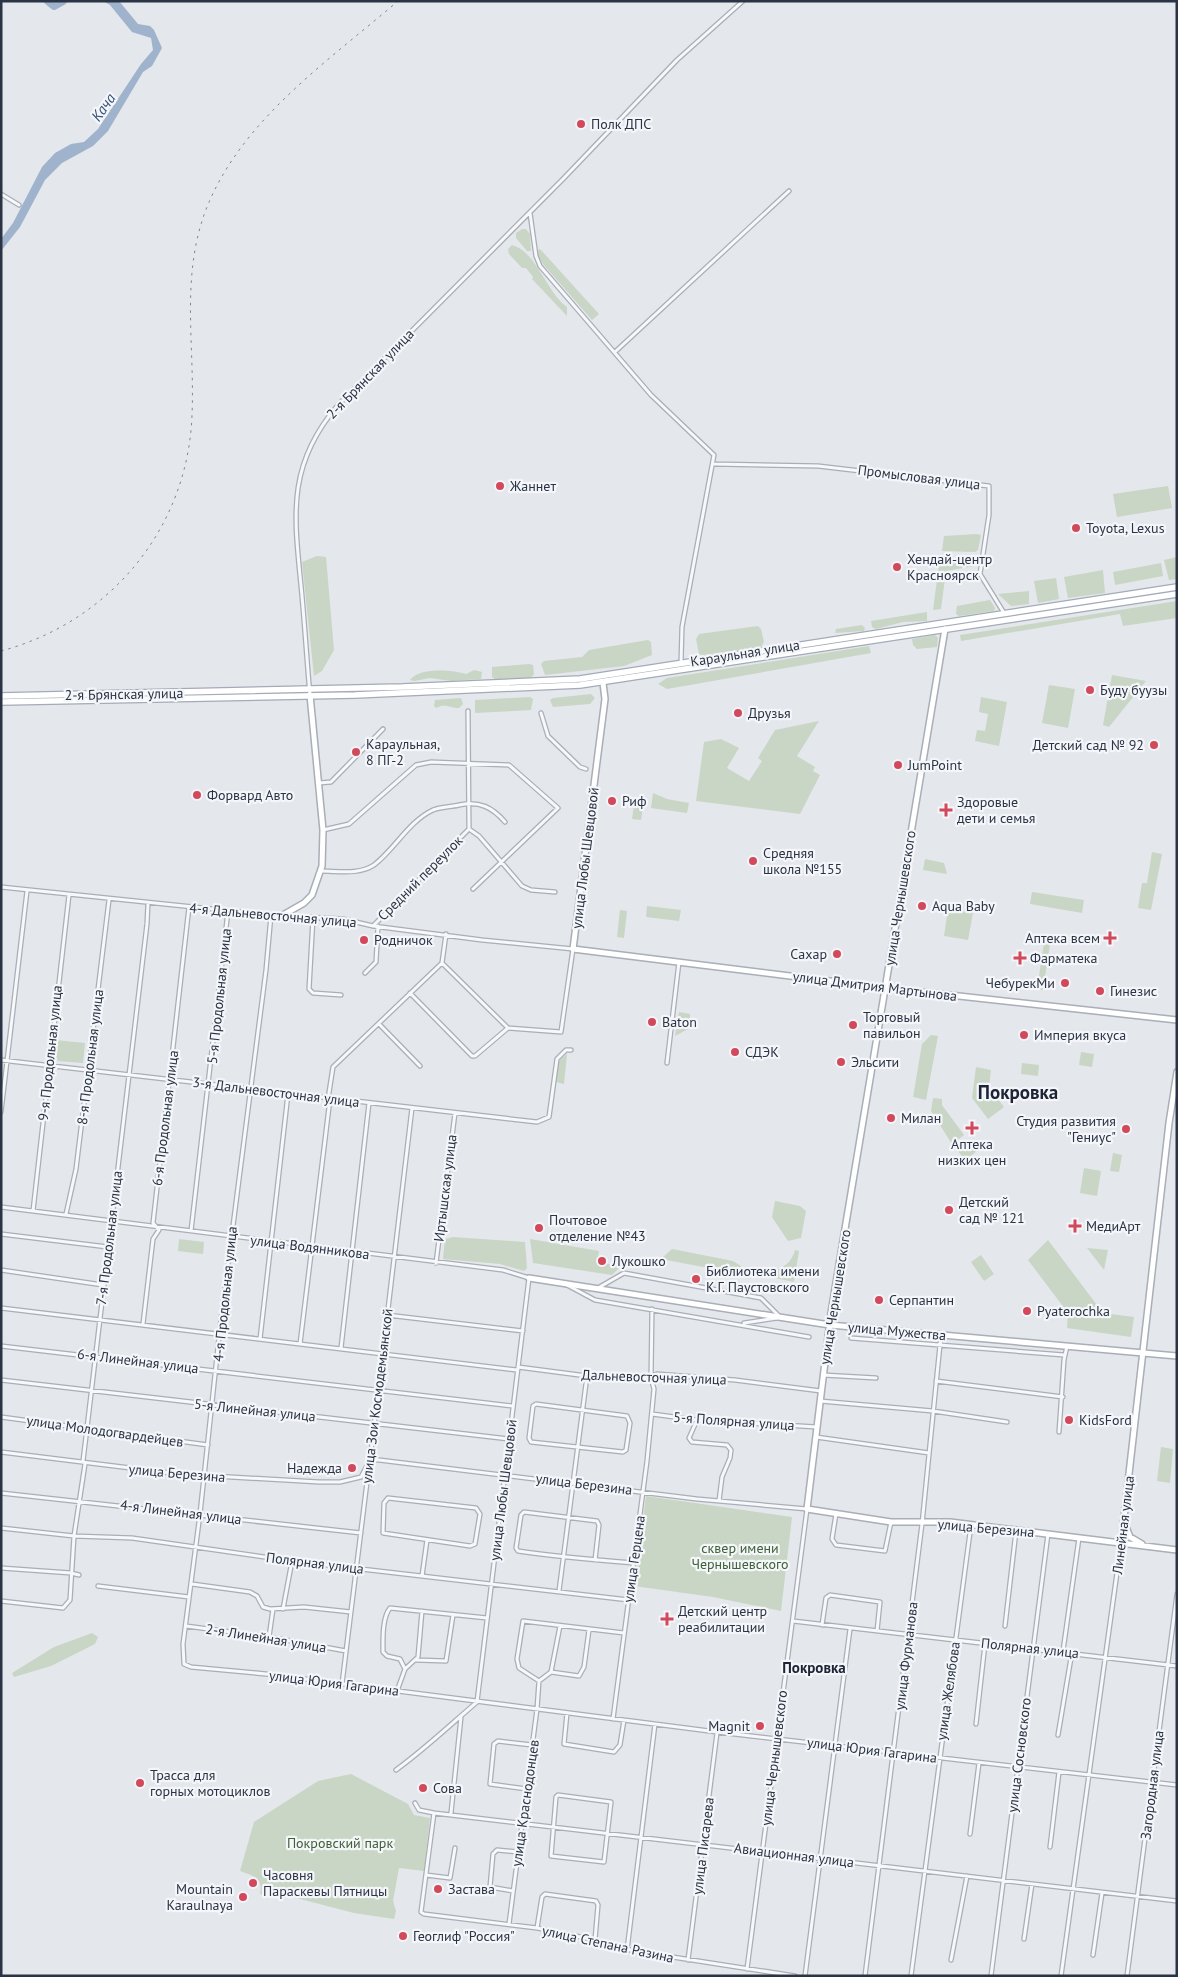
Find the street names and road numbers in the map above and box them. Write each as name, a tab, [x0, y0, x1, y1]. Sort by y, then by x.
street label: 2-я Брянская улица	[322, 325, 418, 423]
street label: Промысловая улица	[857, 461, 981, 493]
street label: Караульная улица	[689, 635, 801, 671]
street label: 2-я Брянская улица	[65, 684, 183, 704]
street label: улица Любы Шевцовой	[567, 786, 603, 930]
street label: улица Чернышевского	[880, 829, 920, 967]
street label: Средний переулок	[374, 831, 467, 924]
street label: 4-я Дальневосточная улица	[189, 899, 358, 931]
street label: 5-я Продольная улица	[203, 927, 235, 1065]
street label: улица Дмитрия Мартынова	[792, 967, 958, 1005]
street label: 9-я Продольная улица	[34, 984, 66, 1122]
street label: 8-я Продольная улица	[73, 988, 107, 1126]
street label: 6-я Продольная улица	[148, 1049, 182, 1187]
street label: 3-я Дальневосточная улица	[192, 1073, 361, 1111]
street label: Иртышская улица	[429, 1133, 461, 1243]
street label: 7-я Продольная улица	[92, 1170, 126, 1306]
street label: 4-я Продольная улица	[209, 1225, 241, 1363]
street label: улица Чернышевского	[815, 1228, 855, 1366]
street label: улица Водянникова	[249, 1231, 371, 1263]
street label: улица Зои Космодемьянской	[357, 1307, 397, 1485]
street label: улица Мужества	[847, 1318, 947, 1344]
street label: 6-я Линейная улица	[76, 1345, 200, 1377]
street label: Дальневосточная улица	[581, 1365, 727, 1389]
street label: 5-я Линейная улица	[193, 1395, 317, 1425]
street label: 5-я Полярная улица	[673, 1408, 795, 1434]
street label: улица Молодогвардейцев	[25, 1411, 185, 1451]
street label: улица Любы Шевцовой	[485, 1418, 521, 1562]
street label: улица Березина	[128, 1460, 226, 1486]
street label: улица Березина	[535, 1469, 633, 1499]
street label: Линейная улица	[1108, 1475, 1138, 1576]
street label: 4-я Линейная улица	[119, 1496, 243, 1528]
street label: улица Герцена	[619, 1514, 649, 1604]
street label: улица Березина	[937, 1515, 1035, 1541]
street label: Полярная улица	[265, 1548, 365, 1578]
street label: улица Фурманова	[890, 1601, 922, 1711]
street label: 2-я Линейная улица	[204, 1620, 328, 1656]
street label: Полярная улица	[980, 1634, 1080, 1662]
street label: улица Желябова	[932, 1640, 964, 1742]
street label: улица Юрия Гагарина	[268, 1666, 400, 1700]
street label: улица Чернышевского	[757, 1689, 791, 1827]
street label: улица Сосновского	[1003, 1697, 1035, 1813]
street label: Загородная улица	[1136, 1729, 1168, 1841]
street label: улица Юрия Гагарина	[806, 1733, 938, 1767]
street label: улица Краснодонцев	[507, 1738, 543, 1868]
street label: улица Писарева	[688, 1796, 718, 1896]
street label: Авиационная улица	[733, 1839, 855, 1871]
street label: улица Степана Разина	[540, 1921, 676, 1967]

